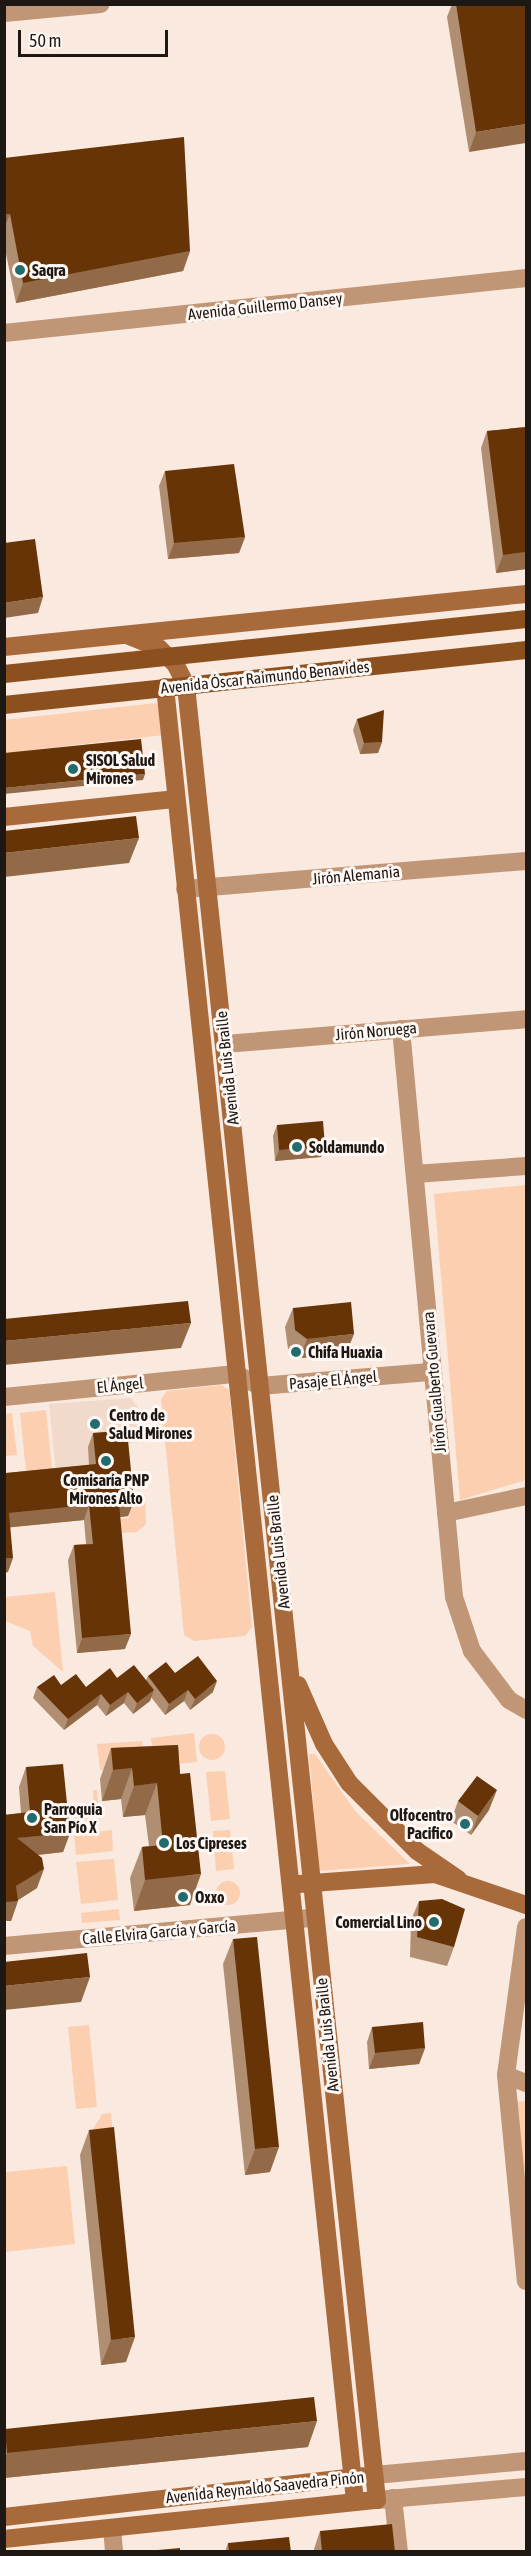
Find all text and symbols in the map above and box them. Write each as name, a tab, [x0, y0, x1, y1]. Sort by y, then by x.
scale bar	[21, 18, 171, 56]
text: 50 m	[29, 30, 61, 51]
place label: Saqra	[32, 260, 66, 280]
marker: Saqra	[13, 263, 27, 277]
street label: Avenida Guillermo Dansey	[187, 288, 343, 324]
street label: Avenida Óscar Raimundo Benavides	[160, 656, 370, 698]
place label: SISOL Salud Mirones	[86, 750, 155, 788]
marker: SISOL Salud Mirones	[64, 760, 82, 778]
street label: Jirón Alemania	[311, 862, 401, 888]
street label: Avenida Luis Braille	[211, 1010, 243, 1126]
street label: Jirón Noruega	[334, 1018, 418, 1044]
place label: Soldamundo	[309, 1137, 384, 1157]
marker: Soldamundo	[290, 1140, 304, 1154]
street label: Jirón Gualberto Guevara	[418, 1311, 450, 1453]
place label: Chifa Huaxia	[308, 1342, 383, 1362]
marker: Chifa Huaxia	[289, 1345, 303, 1359]
street label: Pasaje El Ángel	[288, 1367, 378, 1393]
street label: El Ángel	[96, 1373, 144, 1397]
place label: Centro de Salud Mirones	[109, 1405, 192, 1443]
marker: Centro de Salud Mirones	[86, 1415, 104, 1433]
marker: Comisaría PNP Mirones Alto	[99, 1454, 113, 1468]
place label: Comisaría PNP Mirones Alto	[63, 1470, 149, 1508]
street label: Avenida Luis Braille	[262, 1494, 294, 1610]
place label: Parroquia San Pío X	[44, 1799, 102, 1837]
place label: Olfocentro Pacifico	[390, 1805, 453, 1843]
marker: Parroquia San Pío X	[25, 1811, 39, 1825]
marker: Olfocentro Pacifico	[458, 1817, 472, 1831]
place label: Los Cipreses	[176, 1833, 247, 1853]
marker: Los Cipreses	[157, 1836, 171, 1850]
place label: Oxxo	[195, 1887, 225, 1907]
marker: Oxxo	[176, 1890, 190, 1904]
place label: Comercial Lino	[335, 1912, 422, 1932]
marker: Comercial Lino	[427, 1915, 441, 1929]
street label: Calle Elvira García y García	[81, 1916, 237, 1948]
street label: Avenida Luis Braille	[311, 1977, 343, 2093]
street label: Avenida Reynaldo Saavedra Pinón	[165, 2467, 365, 2507]

